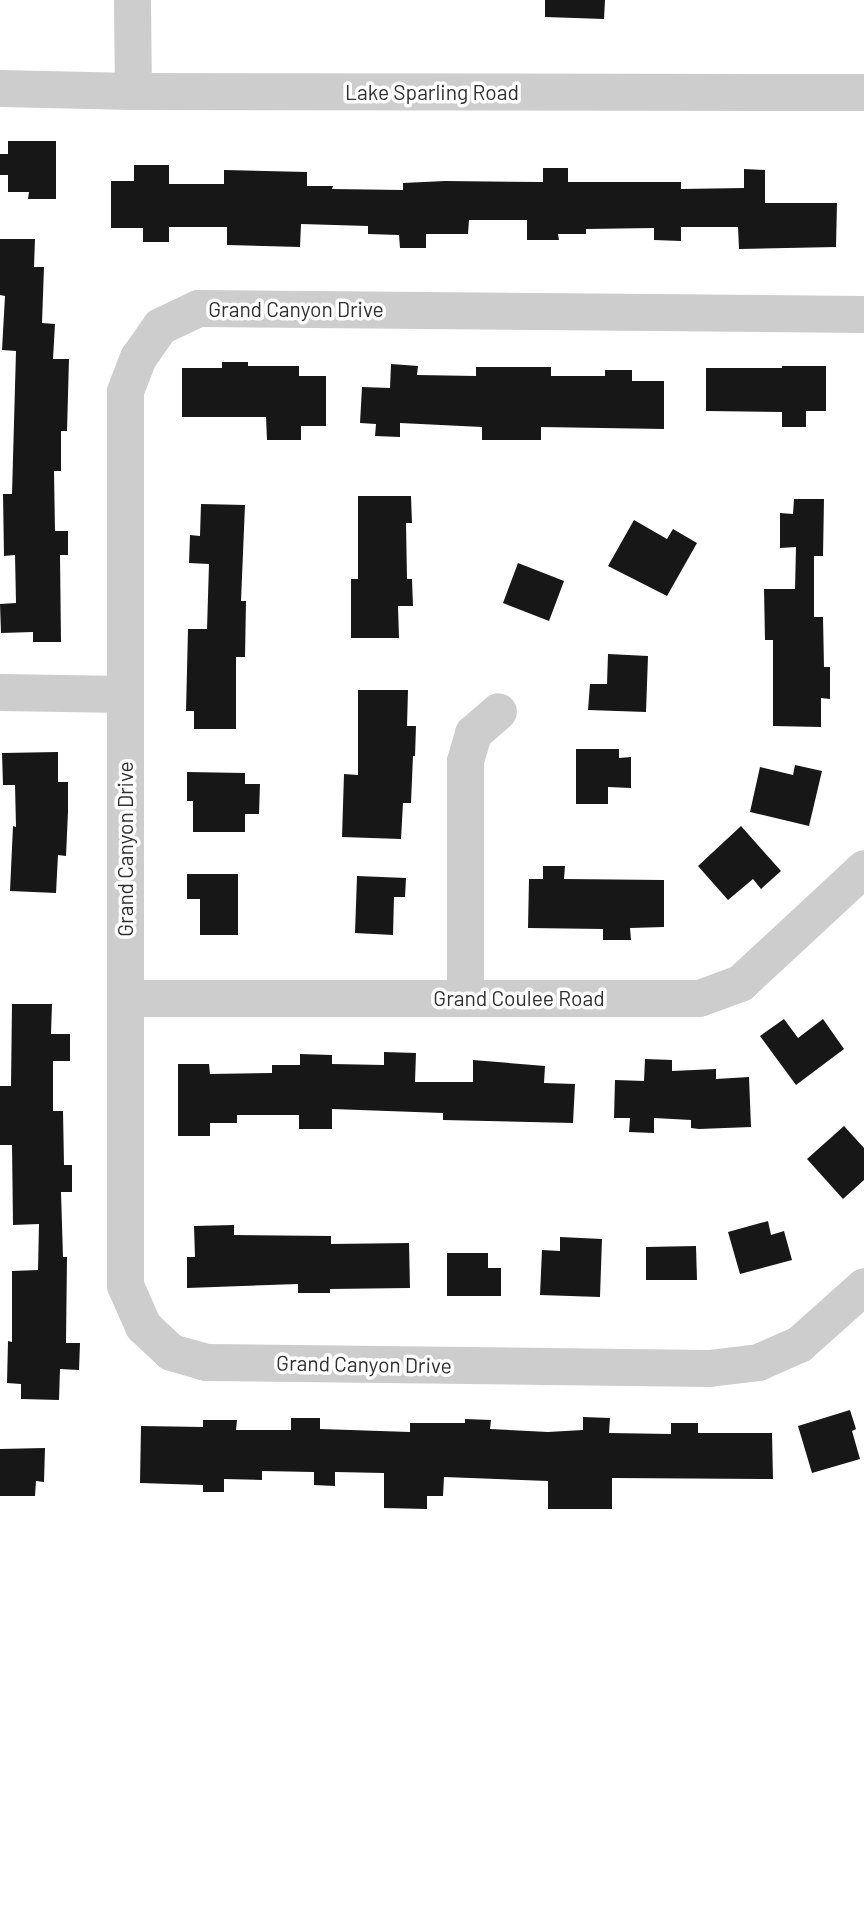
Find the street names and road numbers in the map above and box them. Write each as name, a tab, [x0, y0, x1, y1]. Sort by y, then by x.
street label: Lake Sparling Road	[345, 79, 519, 105]
street label: Grand Canyon Drive	[208, 296, 384, 322]
street label: Grand Canyon Drive	[112, 761, 138, 937]
street label: Grand Coulee Road	[433, 985, 605, 1011]
street label: Grand Canyon Drive	[276, 1350, 452, 1378]

